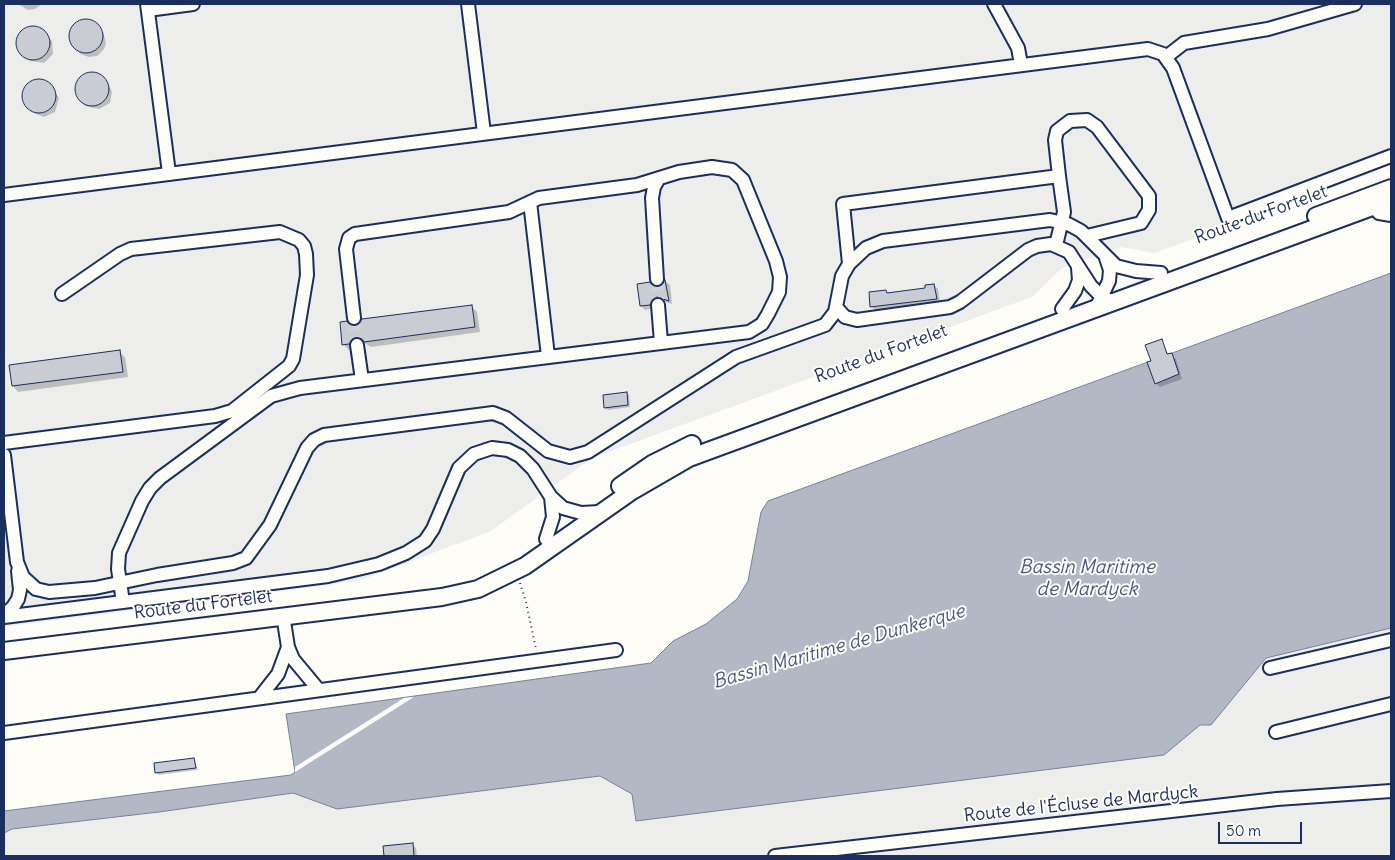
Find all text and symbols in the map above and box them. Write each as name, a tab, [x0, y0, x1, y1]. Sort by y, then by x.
street label: Route du Fortelet	[1192, 181, 1330, 249]
street label: Route du Fortelet	[812, 320, 950, 388]
water label: Bassin Maritime de Mardyck	[1019, 557, 1155, 601]
street label: Route du Fortelet	[133, 586, 273, 624]
water label: Bassin Maritime de Dunkerque	[710, 600, 968, 694]
street label: Route de l'Écluse de Mardyck	[963, 781, 1199, 827]
scale bar	[1220, 812, 1304, 844]
text: 50 m	[1226, 821, 1261, 840]

